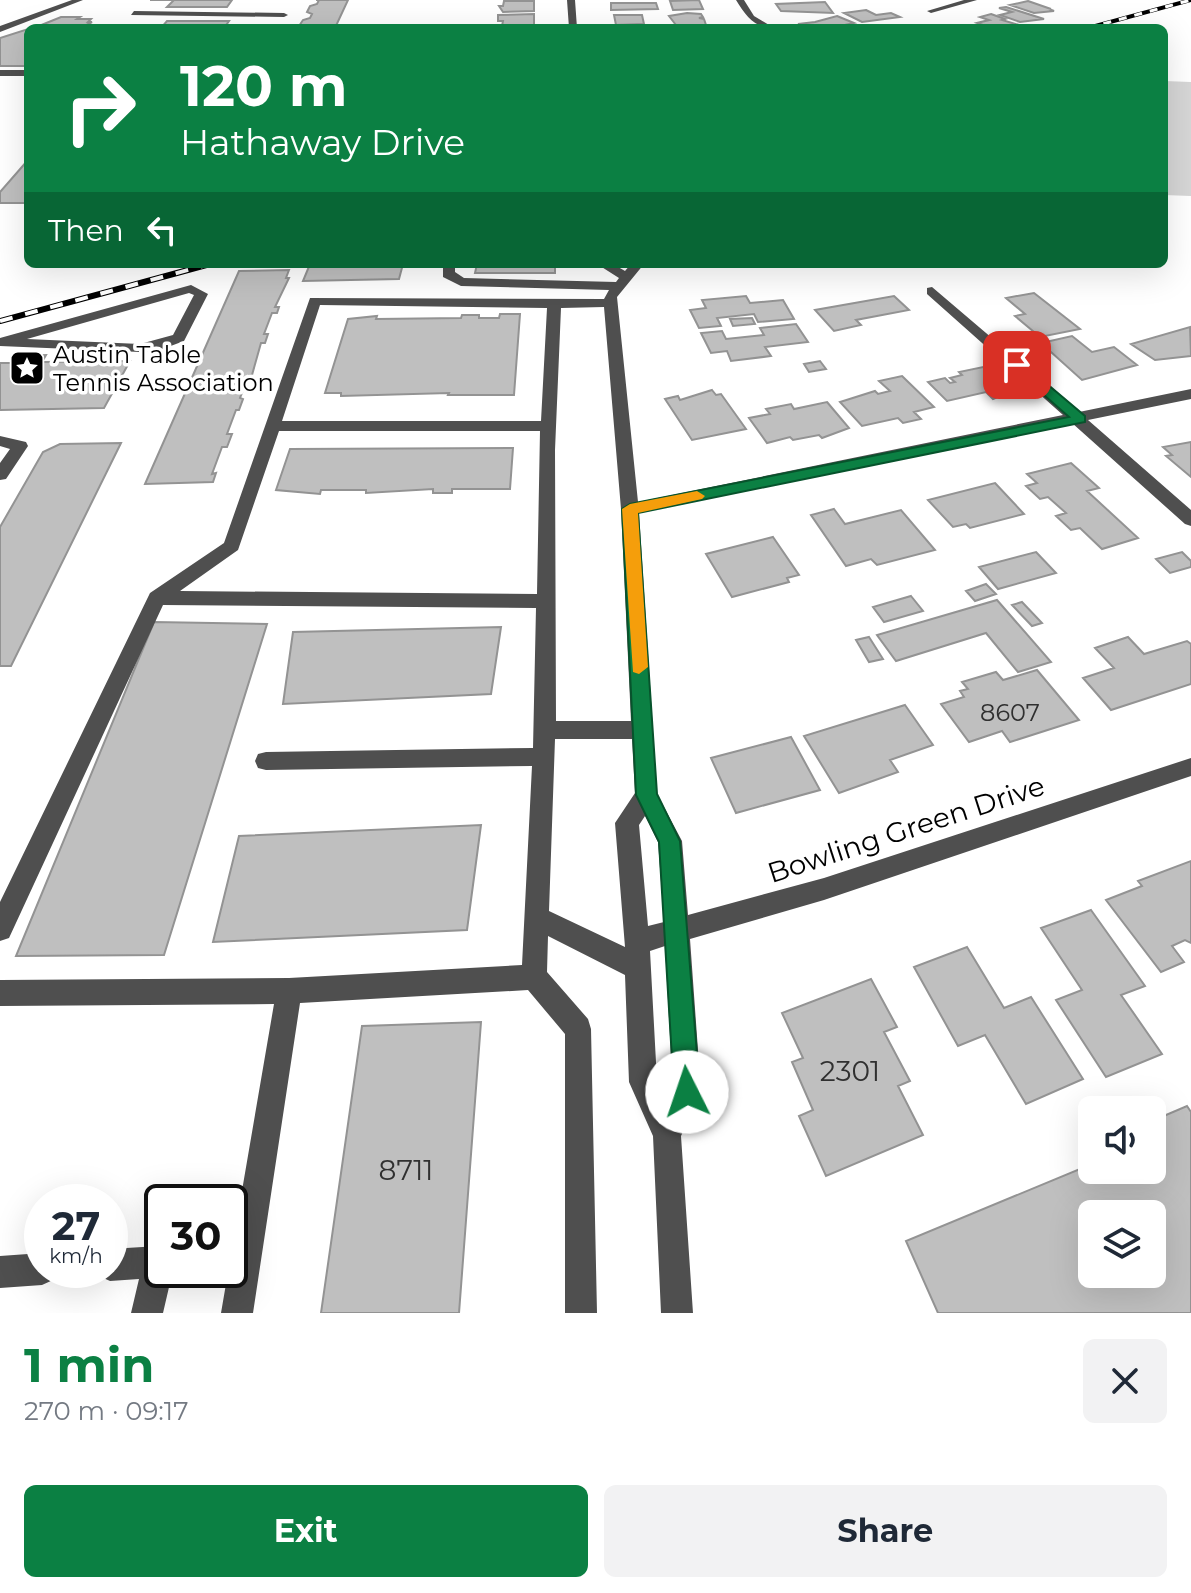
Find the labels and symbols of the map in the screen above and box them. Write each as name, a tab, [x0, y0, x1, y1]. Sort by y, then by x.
pin	[983, 331, 1051, 399]
place label: Austin Table Tennis Association	[53, 340, 274, 397]
place icon: Austin Table Tennis Association	[8, 349, 46, 387]
house number: 8607	[980, 698, 1040, 727]
street label: Bowling Green Drive	[763, 768, 1049, 890]
position arrow	[645, 1050, 729, 1134]
house number: 2301	[820, 1054, 880, 1088]
house number: 8711	[379, 1153, 433, 1187]
speed limit sign: 30	[144, 1184, 248, 1288]

